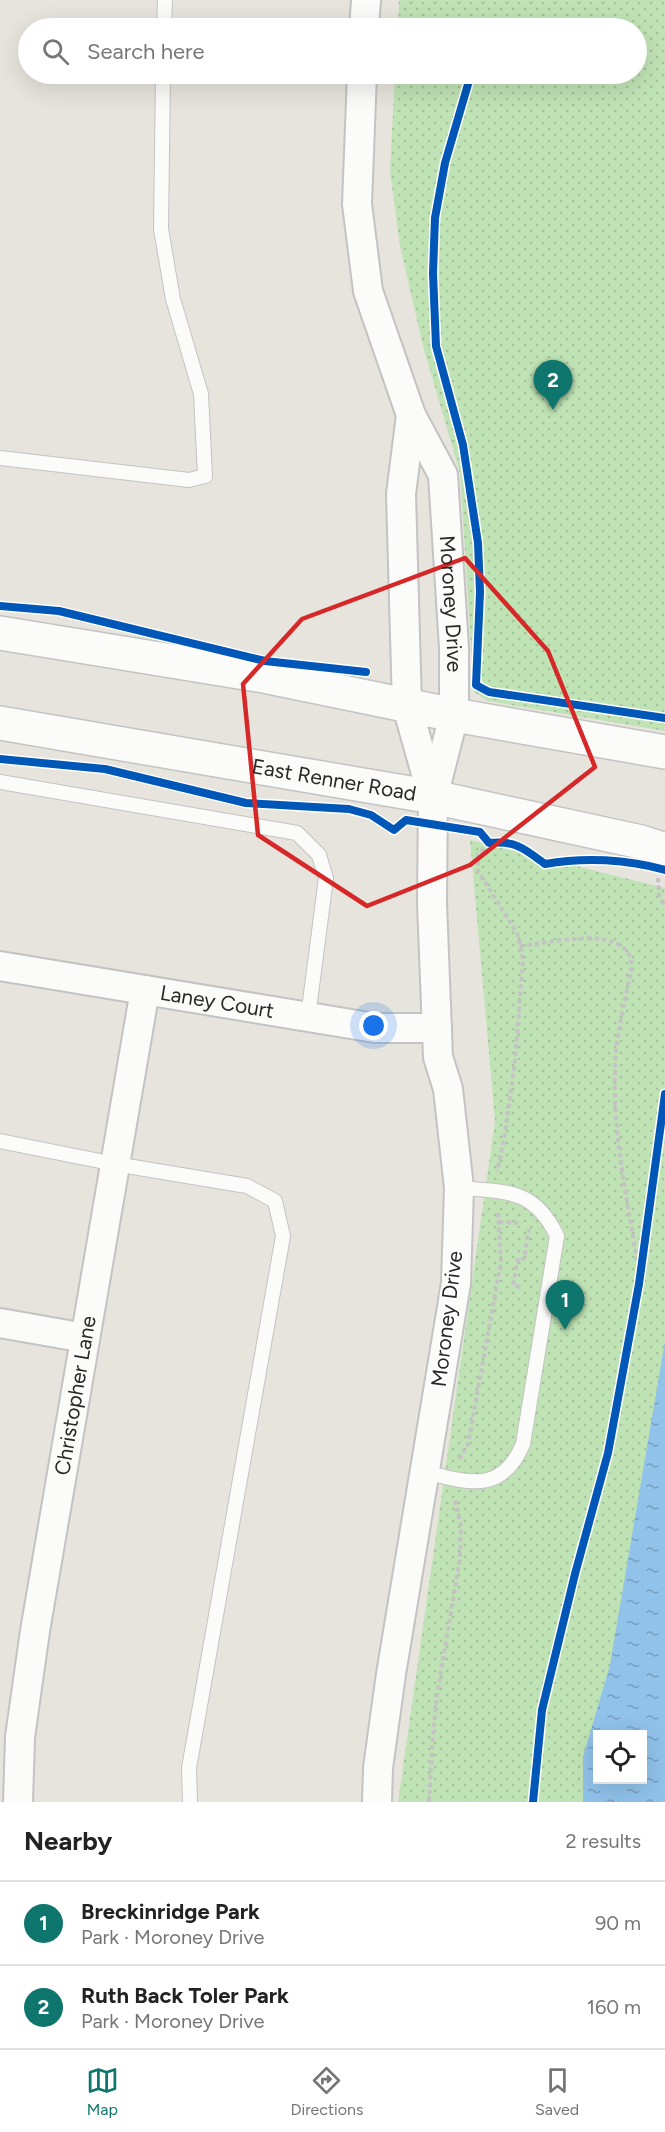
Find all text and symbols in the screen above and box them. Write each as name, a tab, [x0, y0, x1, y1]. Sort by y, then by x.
search box	[18, 18, 647, 84]
icon: search	[39, 35, 72, 68]
text: Search here	[87, 38, 205, 65]
pin: 2	[534, 360, 572, 410]
street label: Moroney Drive	[435, 535, 467, 672]
street label: East Renner Road	[250, 753, 418, 806]
street label: Laney Court	[158, 980, 276, 1023]
your location	[359, 1011, 388, 1040]
street label: Moroney Drive	[426, 1249, 467, 1388]
pin: 1	[546, 1280, 584, 1330]
street label: Christopher Lane	[49, 1314, 101, 1477]
map controls	[593, 1730, 647, 1784]
button: locate	[593, 1730, 647, 1784]
text: Nearby	[24, 1825, 112, 1857]
text: 2 results	[565, 1829, 641, 1853]
text: Breckinridge Park	[81, 1898, 260, 1925]
text: 1	[39, 1911, 48, 1935]
text: 90 m	[595, 1911, 641, 1935]
text: Park · Moroney Drive	[81, 1925, 264, 1949]
text: Ruth Back Toler Park	[81, 1982, 289, 2009]
text: 2	[38, 1995, 49, 2019]
text: 160 m	[587, 1995, 641, 2019]
text: Park · Moroney Drive	[81, 2009, 264, 2033]
tab: Map	[86, 2064, 119, 2119]
tab: Directions	[290, 2064, 363, 2119]
tab: Saved	[535, 2064, 579, 2119]

